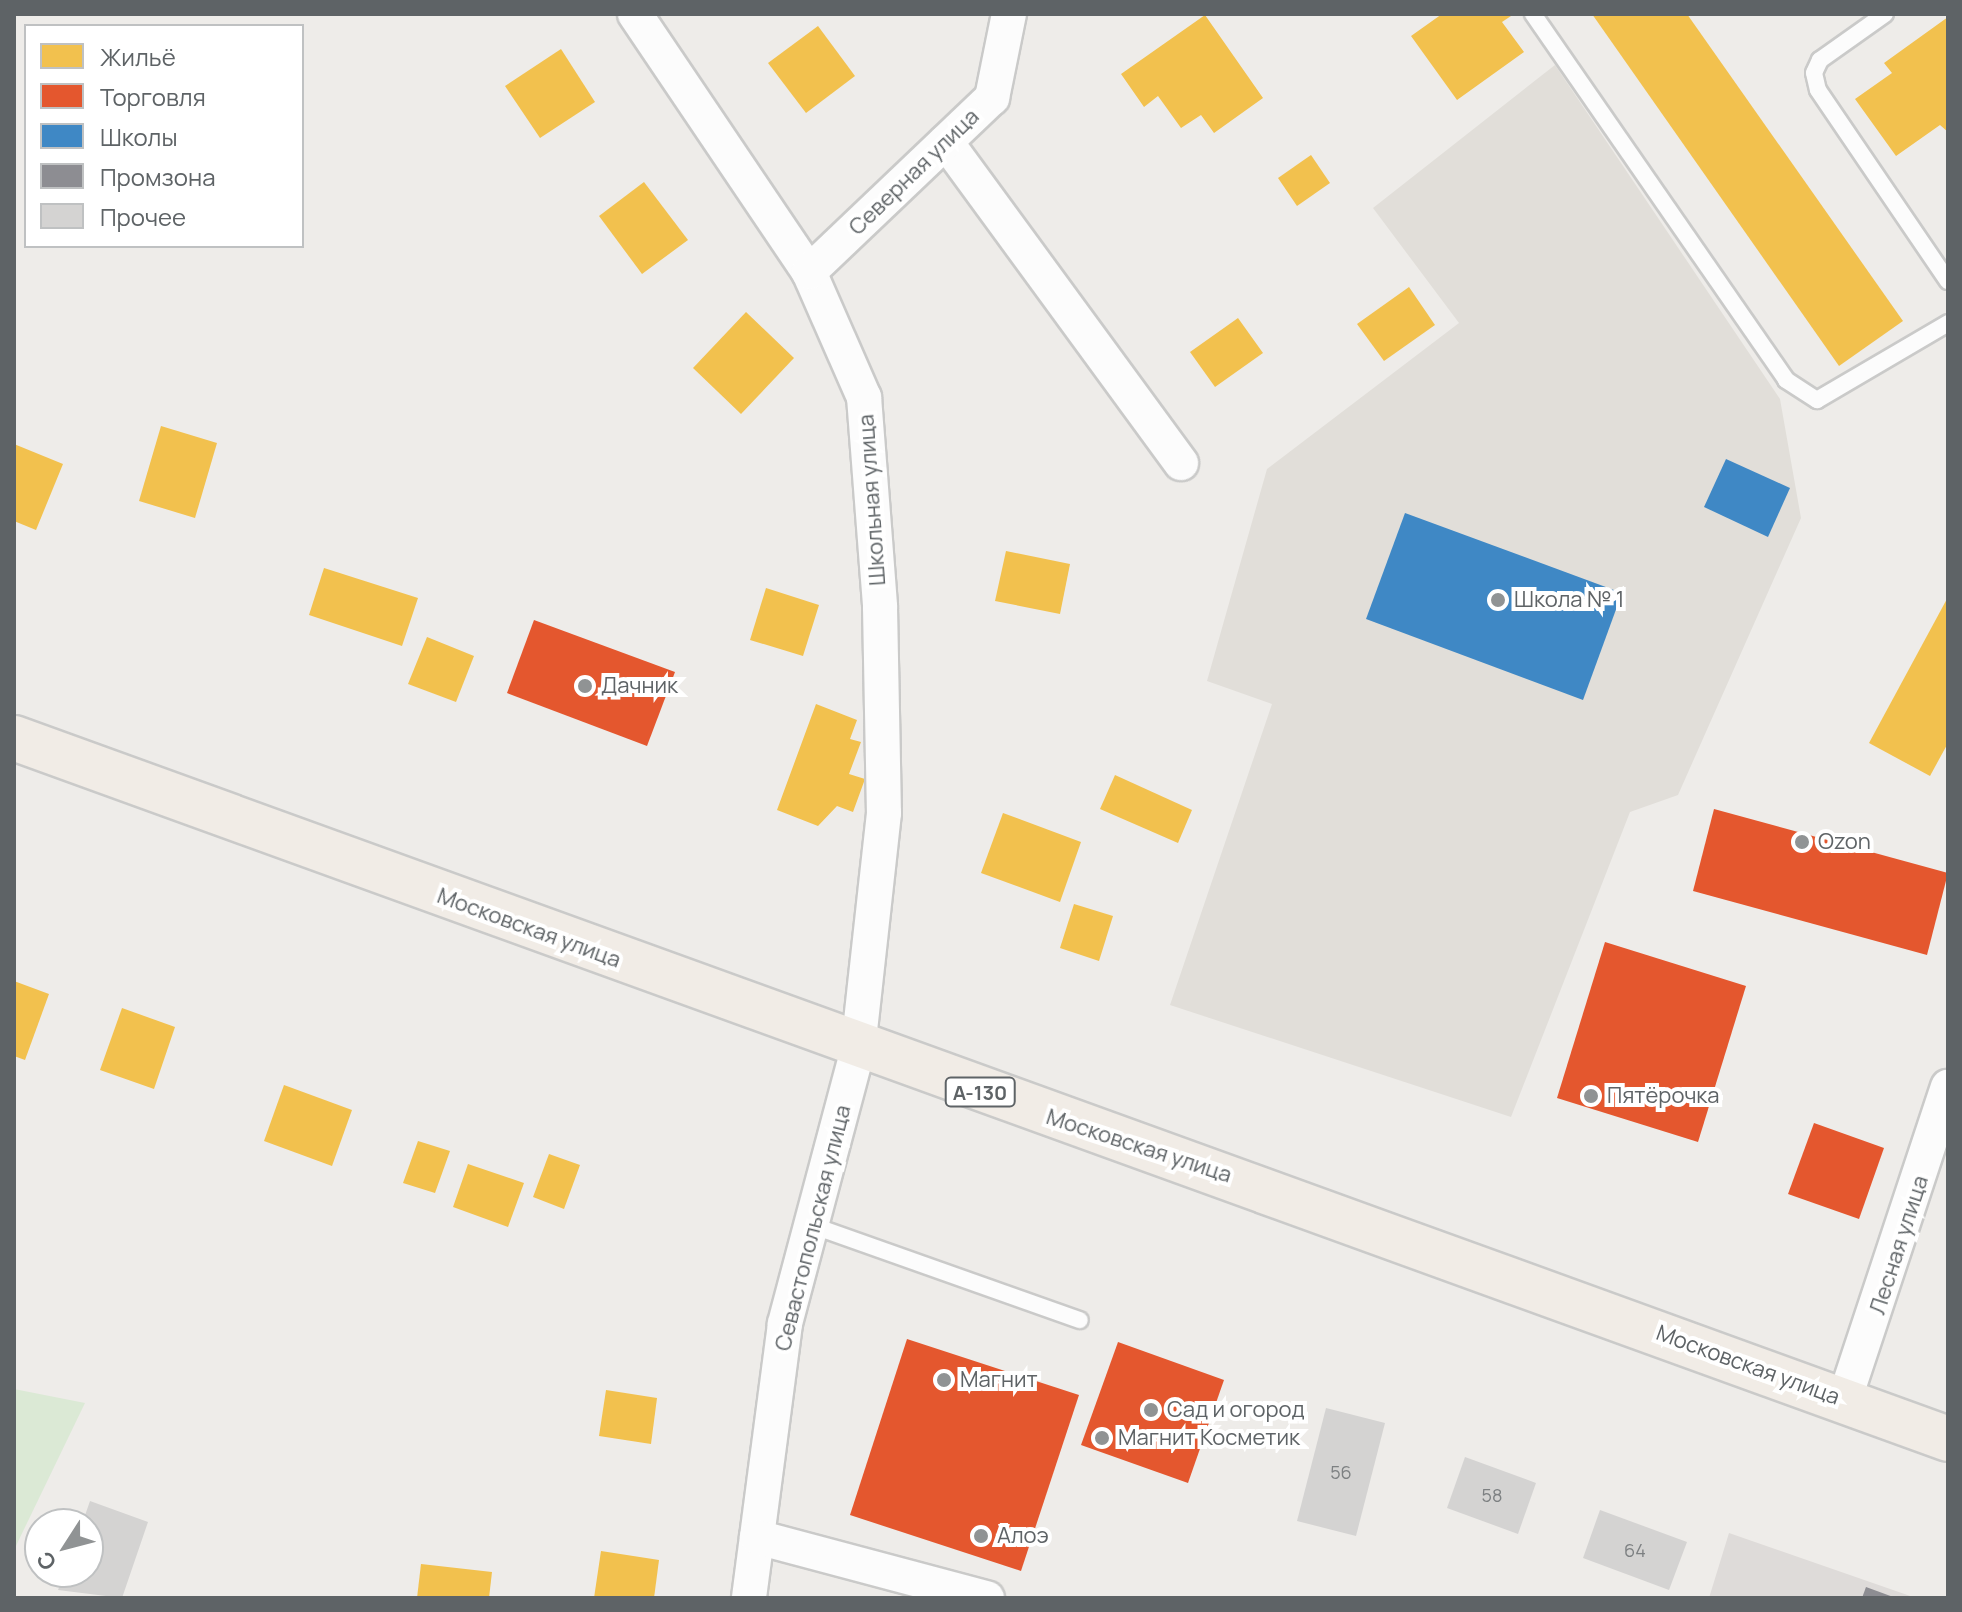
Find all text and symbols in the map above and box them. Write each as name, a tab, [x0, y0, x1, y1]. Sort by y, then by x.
legend	[24, 24, 304, 248]
text: Жильё	[100, 40, 176, 73]
text: Торговля	[100, 80, 206, 113]
street label: Северная улица	[844, 103, 984, 241]
text: Школы	[100, 120, 178, 153]
text: Промзона	[100, 160, 215, 193]
text: Прочее	[100, 200, 186, 233]
street label: Школьная улица	[853, 413, 891, 587]
place label: Школа № 1	[1514, 587, 1624, 613]
marker: Школа № 1	[1489, 591, 1507, 609]
place label: Дачник	[601, 673, 678, 699]
marker: Дачник	[576, 677, 594, 695]
place label: Ozon	[1818, 829, 1871, 855]
marker: Ozon	[1793, 833, 1811, 851]
street label: Московская улица	[434, 883, 624, 973]
road number: А-130	[944, 1076, 1016, 1108]
place label: Пятёрочка	[1607, 1083, 1720, 1109]
marker: Пятёрочка	[1582, 1087, 1600, 1105]
street label: Севастопольская улица	[770, 1102, 856, 1354]
street label: Московская улица	[1043, 1104, 1235, 1188]
street label: Лесная улица	[1864, 1172, 1934, 1318]
street label: Московская улица	[1653, 1320, 1843, 1410]
place label: Магнит	[960, 1367, 1038, 1393]
marker: Магнит	[935, 1371, 953, 1389]
place label: Сад и огород	[1167, 1397, 1305, 1423]
marker: Сад и огород	[1142, 1401, 1160, 1419]
place label: Магнит Косметик	[1118, 1425, 1300, 1451]
marker: Магнит Косметик	[1093, 1429, 1111, 1447]
house number: 56	[1330, 1461, 1352, 1483]
house number: 58	[1482, 1484, 1502, 1506]
north arrow	[24, 1508, 104, 1588]
place label: Алоэ	[997, 1523, 1049, 1549]
marker: Алоэ	[972, 1527, 990, 1545]
house number: 64	[1624, 1539, 1646, 1561]
text: С	[29, 1546, 63, 1576]

